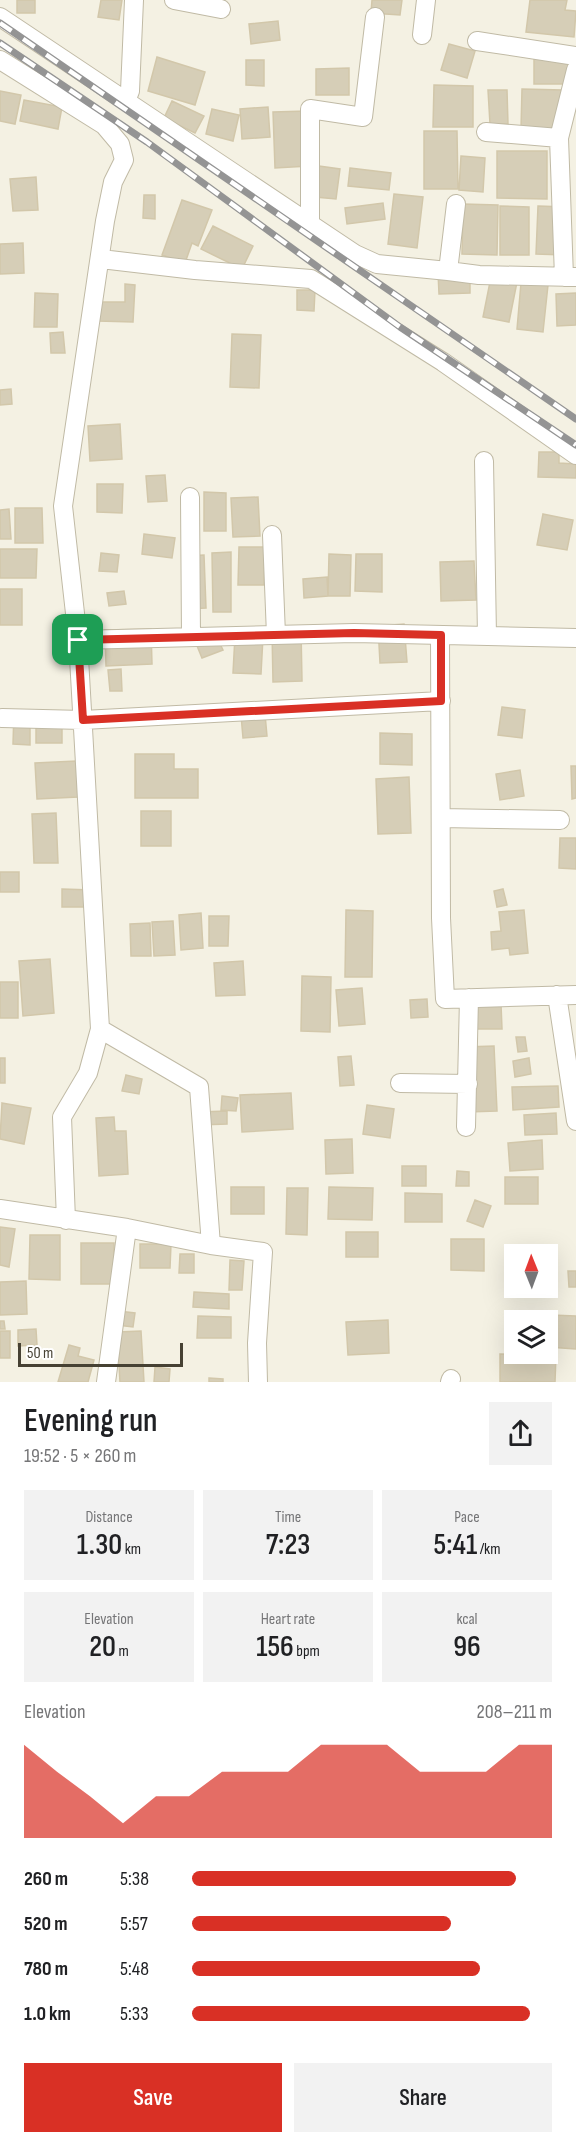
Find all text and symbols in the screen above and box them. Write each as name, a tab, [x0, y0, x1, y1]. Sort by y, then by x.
pin	[52, 614, 103, 665]
icon: arrive	[61, 623, 94, 656]
north arrow	[504, 1244, 558, 1298]
map controls	[504, 1244, 558, 1364]
button: layers	[504, 1310, 558, 1364]
scale bar	[18, 1340, 183, 1368]
text: 50 m	[27, 1344, 53, 1363]
text: Evening run	[24, 1401, 158, 1441]
button: share	[489, 1402, 552, 1465]
text: 19:52 · 5 × 260 m	[24, 1444, 136, 1468]
text: Distance	[85, 1508, 133, 1527]
text: Time	[275, 1508, 301, 1527]
text: Pace	[454, 1508, 480, 1527]
text: 1.30	[77, 1527, 122, 1563]
text: 7:23	[266, 1527, 310, 1563]
text: 5:41	[434, 1527, 477, 1563]
text: km	[122, 1540, 141, 1559]
text: /km	[477, 1540, 501, 1559]
text: Elevation	[84, 1610, 134, 1629]
text: Heart rate	[261, 1610, 315, 1629]
text: kcal	[456, 1610, 478, 1629]
text: 20	[89, 1629, 116, 1665]
text: 156	[256, 1629, 294, 1665]
text: 96	[453, 1629, 481, 1665]
text: m	[116, 1642, 129, 1661]
text: bpm	[294, 1642, 320, 1661]
text: Elevation	[24, 1700, 86, 1724]
text: 208–211 m	[477, 1700, 552, 1724]
text: 260 m	[24, 1867, 68, 1891]
text: 5:38	[120, 1867, 149, 1891]
text: 520 m	[24, 1912, 67, 1936]
text: 5:57	[120, 1912, 148, 1936]
text: 780 m	[24, 1957, 68, 1981]
text: 5:48	[120, 1957, 149, 1981]
text: 1.0 km	[24, 2002, 71, 2026]
text: 5:33	[120, 2002, 149, 2026]
button: Save	[24, 2063, 282, 2132]
button: Share	[294, 2063, 552, 2132]

